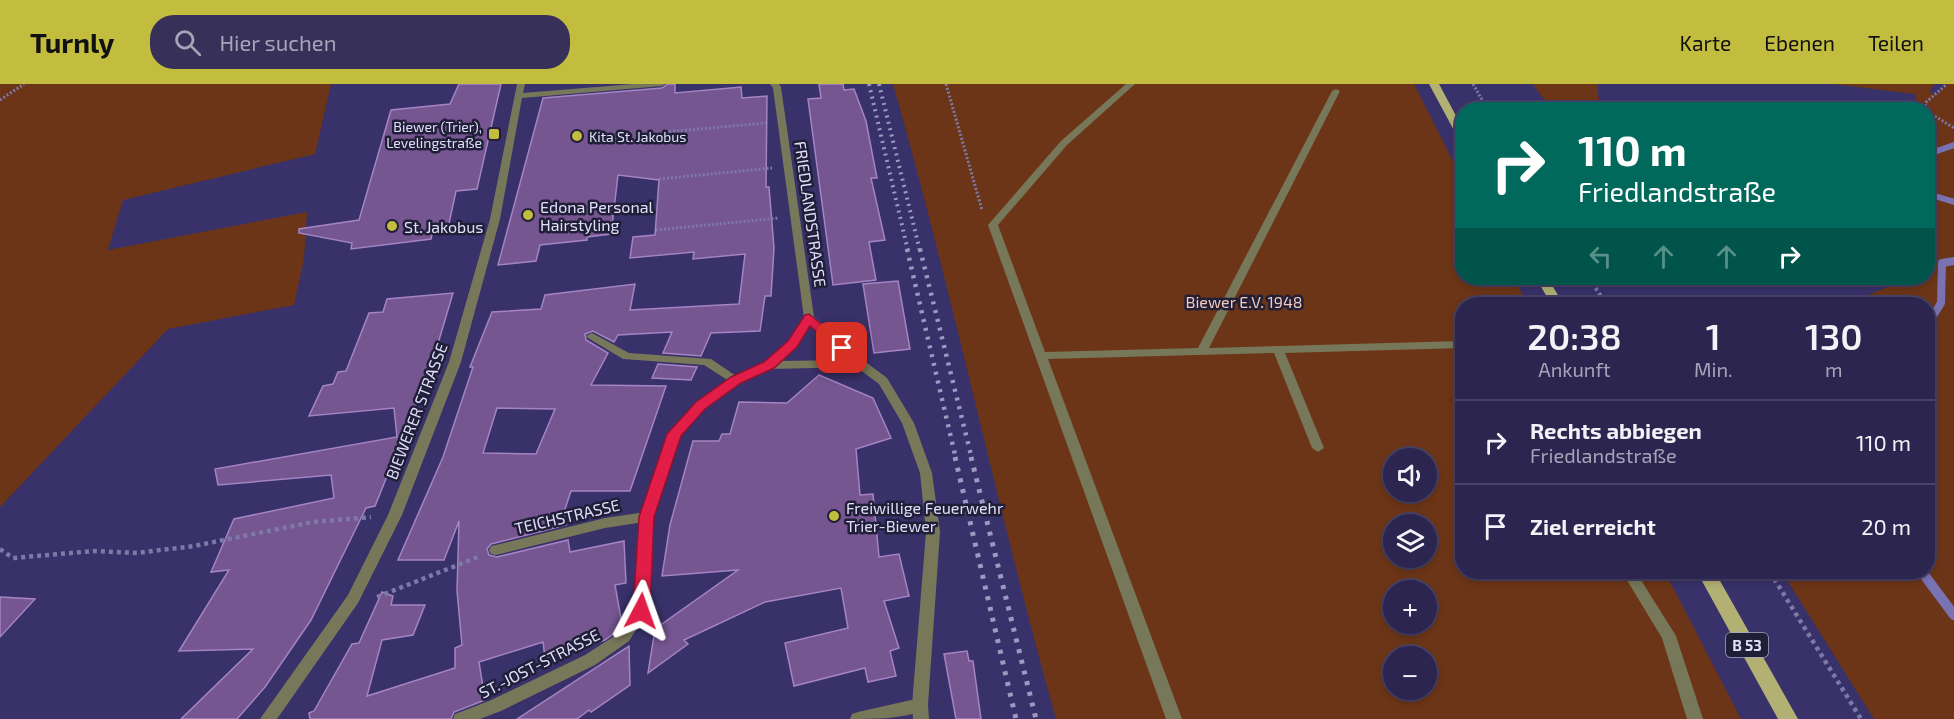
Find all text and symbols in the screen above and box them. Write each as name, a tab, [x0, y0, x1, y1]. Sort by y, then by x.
search box	[150, 15, 570, 69]
text: Turnly	[30, 25, 114, 59]
icon: search	[171, 26, 204, 59]
text: Hier suchen	[219, 29, 336, 55]
text: Karte	[1680, 30, 1731, 55]
text: Ebenen	[1764, 30, 1835, 55]
text: Teilen	[1868, 30, 1924, 55]
place label: Biewer (Trier), Levelingstraße	[386, 118, 482, 151]
text: 110 m	[1578, 124, 1687, 174]
icon: right	[1479, 126, 1557, 204]
marker: Biewer (Trier), Levelingstraße	[487, 127, 501, 141]
place label: Kita St. Jakobus	[589, 128, 686, 145]
marker: Kita St. Jakobus	[570, 129, 584, 143]
street label: FRIEDLANDSTRASSE	[791, 140, 831, 288]
text: Friedlandstraße	[1578, 175, 1776, 207]
place label: Edona Personal Hairstyling	[540, 197, 654, 234]
marker: Edona Personal Hairstyling	[521, 208, 535, 222]
place label: St. Jakobus	[404, 217, 483, 236]
marker: St. Jakobus	[385, 219, 399, 233]
icon: left	[1584, 240, 1617, 273]
icon: ahead	[1647, 240, 1680, 273]
icon: ahead	[1710, 240, 1743, 273]
icon: right	[1773, 240, 1806, 273]
park label: Biewer E.V. 1948	[1185, 292, 1303, 311]
text: 20:38	[1527, 314, 1622, 357]
text: 1	[1706, 314, 1721, 357]
text: 130	[1805, 314, 1863, 357]
pin	[816, 322, 867, 373]
icon: arrive	[825, 331, 858, 364]
street label: BIEWERER STRASSE	[381, 340, 451, 482]
text: Ankunft	[1538, 357, 1611, 381]
text: Min.	[1694, 357, 1733, 381]
text: m	[1825, 357, 1843, 381]
text: Rechts abbiegen	[1530, 417, 1702, 443]
icon: right	[1479, 426, 1512, 459]
text: 110 m	[1856, 429, 1911, 455]
text: Friedlandstraße	[1530, 443, 1677, 467]
map controls	[1383, 448, 1437, 700]
button: sound	[1383, 448, 1437, 502]
street label: TEICHSTRASSE	[513, 495, 621, 537]
place label: Freiwillige Feuerwehr Trier-Biewer	[846, 498, 1004, 535]
marker: Freiwillige Feuerwehr Trier-Biewer	[827, 509, 841, 523]
icon: arrive	[1479, 510, 1512, 543]
text: Ziel erreicht	[1530, 513, 1656, 539]
text: 20 m	[1861, 513, 1911, 539]
button: layers	[1383, 514, 1437, 568]
position arrow	[609, 579, 673, 643]
button: +	[1383, 580, 1437, 634]
street label: ST.-JOST-STRASSE	[475, 624, 603, 702]
road number: B 53	[1726, 633, 1768, 657]
button: −	[1383, 646, 1437, 700]

